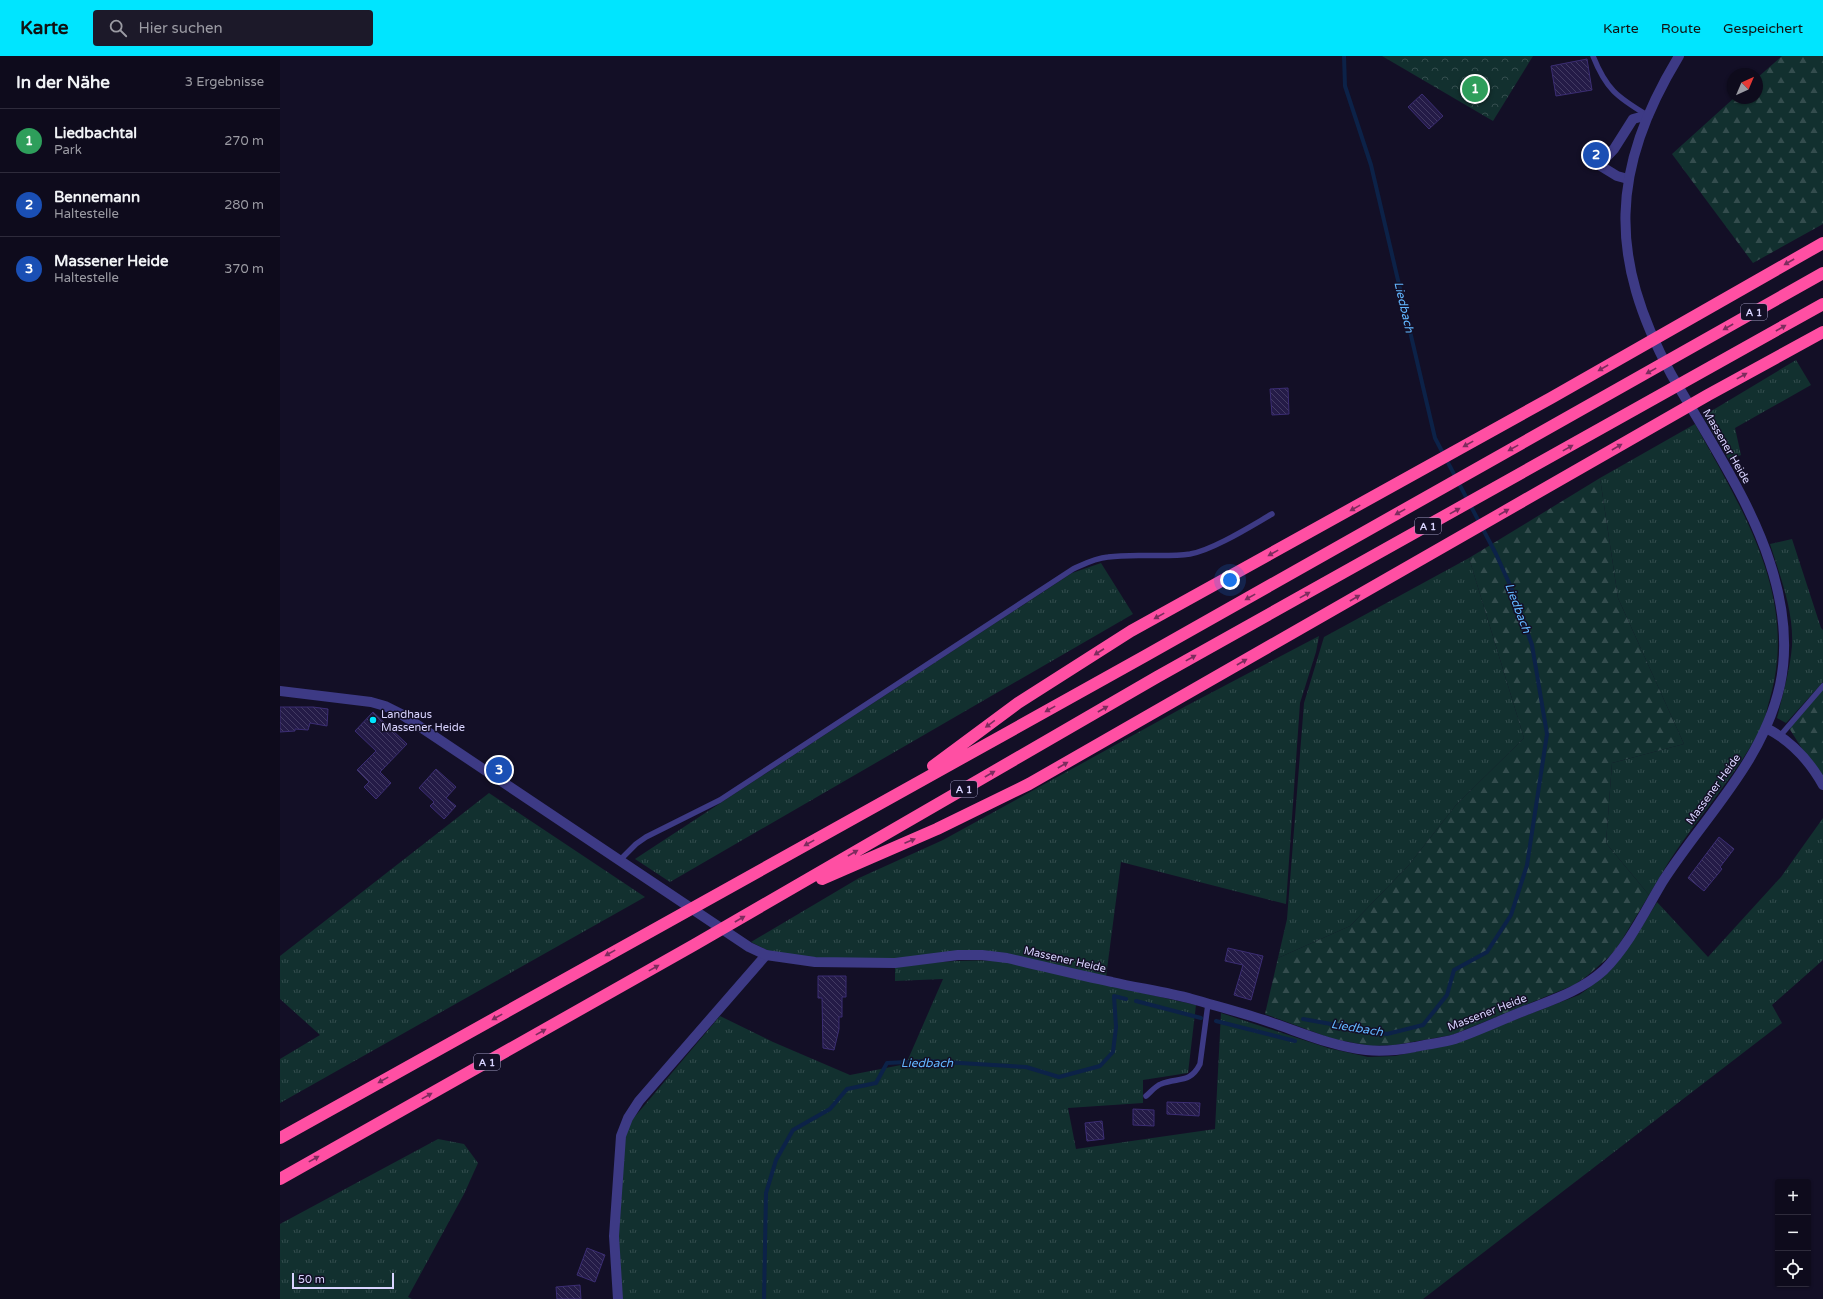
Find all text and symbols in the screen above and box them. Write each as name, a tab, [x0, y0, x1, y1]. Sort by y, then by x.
search box	[93, 10, 373, 46]
text: Karte	[20, 17, 69, 39]
icon: search	[107, 17, 129, 39]
text: Hier suchen	[139, 19, 223, 37]
text: Karte	[1603, 20, 1639, 37]
text: Route	[1661, 20, 1701, 37]
text: Gespeichert	[1723, 20, 1803, 37]
north arrow	[1727, 68, 1763, 104]
text: In der Nähe	[16, 72, 110, 93]
text: 3 Ergebnisse	[185, 74, 264, 90]
pin: 1	[1462, 74, 1488, 104]
text: Liedbachtal	[54, 124, 137, 142]
text: 1	[25, 133, 33, 149]
text: 270 m	[224, 133, 264, 149]
pin: 2	[1583, 140, 1609, 170]
text: Park	[54, 142, 82, 158]
text: Bennemann	[54, 188, 140, 206]
text: 2	[25, 197, 33, 213]
text: 280 m	[224, 197, 264, 213]
text: Haltestelle	[54, 206, 119, 222]
text: Massener Heide	[54, 252, 168, 270]
one-way arrow	[1783, 259, 1795, 266]
text: 3	[25, 261, 33, 277]
text: 370 m	[224, 261, 264, 277]
text: Haltestelle	[54, 270, 119, 286]
water label: Liedbach	[1391, 280, 1417, 335]
road number: A 1	[1741, 304, 1767, 320]
one-way arrow	[1722, 323, 1734, 330]
one-way arrow	[1775, 324, 1787, 331]
one-way arrow	[1597, 365, 1609, 372]
one-way arrow	[1645, 367, 1657, 374]
one-way arrow	[1736, 373, 1748, 380]
street label: Massener Heide	[1700, 407, 1753, 486]
one-way arrow	[1462, 441, 1474, 448]
one-way arrow	[1562, 444, 1574, 451]
one-way arrow	[1611, 444, 1623, 451]
one-way arrow	[1507, 445, 1519, 452]
one-way arrow	[1349, 504, 1361, 511]
one-way arrow	[1449, 508, 1461, 514]
one-way arrow	[1394, 509, 1406, 516]
one-way arrow	[1498, 509, 1510, 516]
road number: A 1	[1415, 518, 1441, 534]
one-way arrow	[1267, 550, 1279, 556]
your location	[1220, 570, 1240, 590]
water label: Liedbach	[1502, 581, 1534, 636]
one-way arrow	[1299, 591, 1310, 598]
one-way arrow	[1244, 593, 1256, 600]
one-way arrow	[1349, 594, 1361, 601]
one-way arrow	[1153, 612, 1165, 619]
one-way arrow	[1093, 649, 1104, 656]
one-way arrow	[1185, 655, 1197, 662]
one-way arrow	[1236, 659, 1248, 666]
one-way arrow	[1044, 705, 1056, 712]
one-way arrow	[1097, 705, 1109, 712]
place label: Landhaus Massener Heide	[381, 708, 465, 734]
marker: Landhaus Massener Heide	[368, 715, 378, 725]
one-way arrow	[985, 720, 996, 728]
street label: Massener Heide	[1683, 752, 1743, 827]
pin: 3	[486, 755, 512, 785]
one-way arrow	[1057, 761, 1069, 768]
one-way arrow	[984, 770, 996, 777]
road number: A 1	[951, 781, 977, 797]
one-way arrow	[904, 838, 915, 844]
one-way arrow	[803, 840, 815, 846]
one-way arrow	[847, 849, 859, 856]
one-way arrow	[734, 915, 746, 922]
street label: Massener Heide	[1023, 944, 1107, 975]
one-way arrow	[604, 950, 616, 957]
one-way arrow	[648, 965, 660, 971]
street label: Massener Heide	[1446, 991, 1529, 1034]
one-way arrow	[491, 1013, 503, 1020]
water label: Liedbach	[1330, 1017, 1385, 1039]
one-way arrow	[535, 1028, 546, 1035]
road number: A 1	[474, 1054, 500, 1070]
water label: Liedbach	[901, 1056, 954, 1070]
one-way arrow	[377, 1077, 389, 1084]
one-way arrow	[421, 1092, 433, 1099]
one-way arrow	[308, 1156, 320, 1163]
map controls	[1775, 1179, 1811, 1287]
button: +	[1775, 1179, 1811, 1215]
button: −	[1775, 1215, 1811, 1251]
button: locate	[1775, 1251, 1811, 1287]
scale bar	[292, 1271, 394, 1290]
text: 50 m	[298, 1273, 325, 1286]

